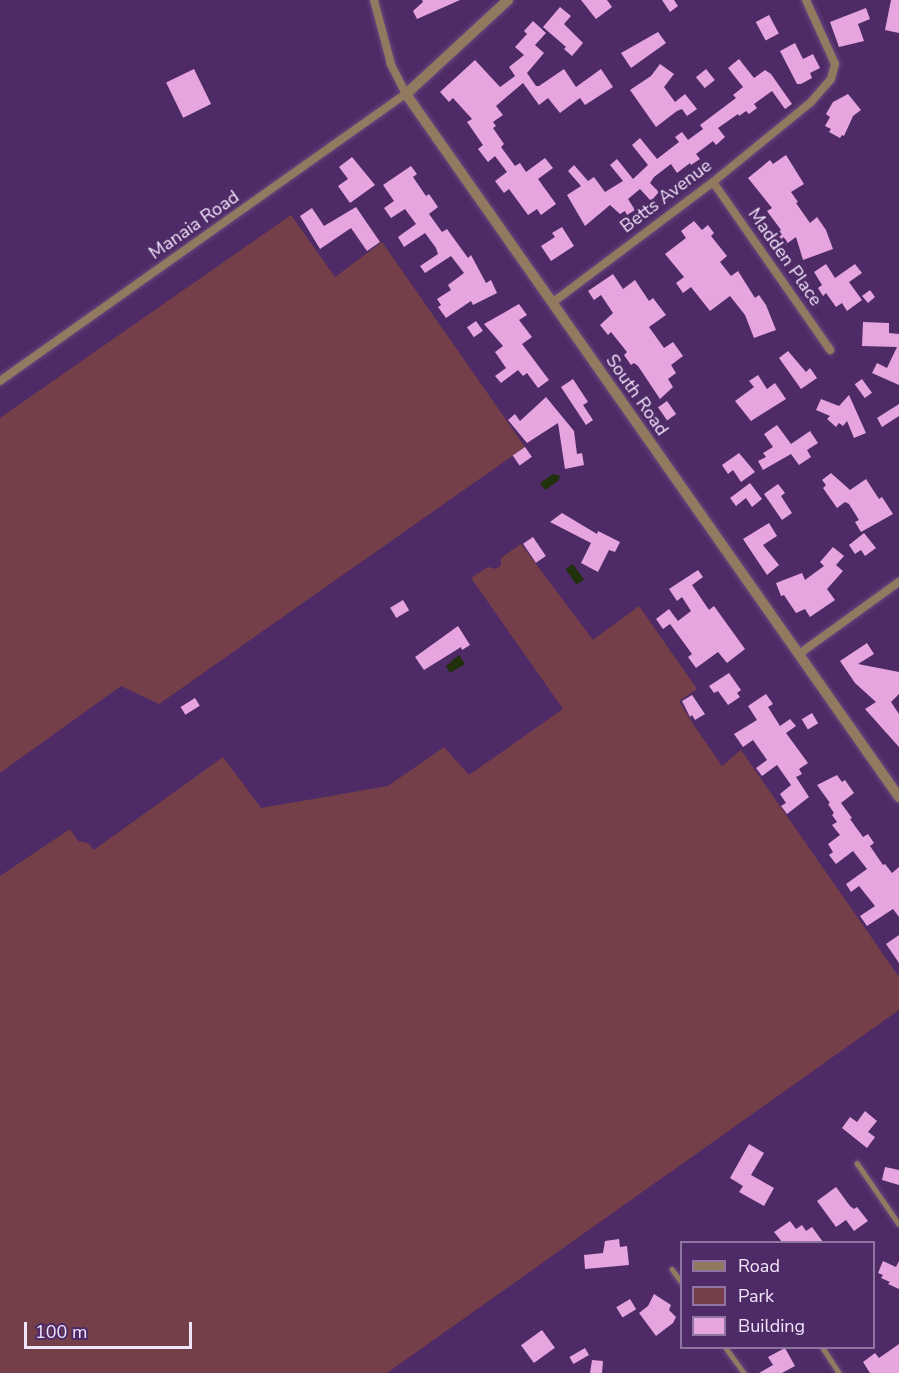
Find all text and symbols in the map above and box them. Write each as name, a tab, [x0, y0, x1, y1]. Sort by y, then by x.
street label: Betts Avenue	[616, 155, 716, 237]
street label: Manaia Road	[145, 186, 243, 264]
street label: Madden Place	[743, 204, 827, 310]
street label: South Road	[601, 350, 673, 440]
legend	[680, 1241, 875, 1349]
text: Road	[738, 1254, 780, 1278]
text: Park	[738, 1284, 774, 1308]
scale bar	[27, 1310, 195, 1348]
text: Building	[738, 1314, 805, 1338]
text: 100 m	[35, 1320, 87, 1344]

